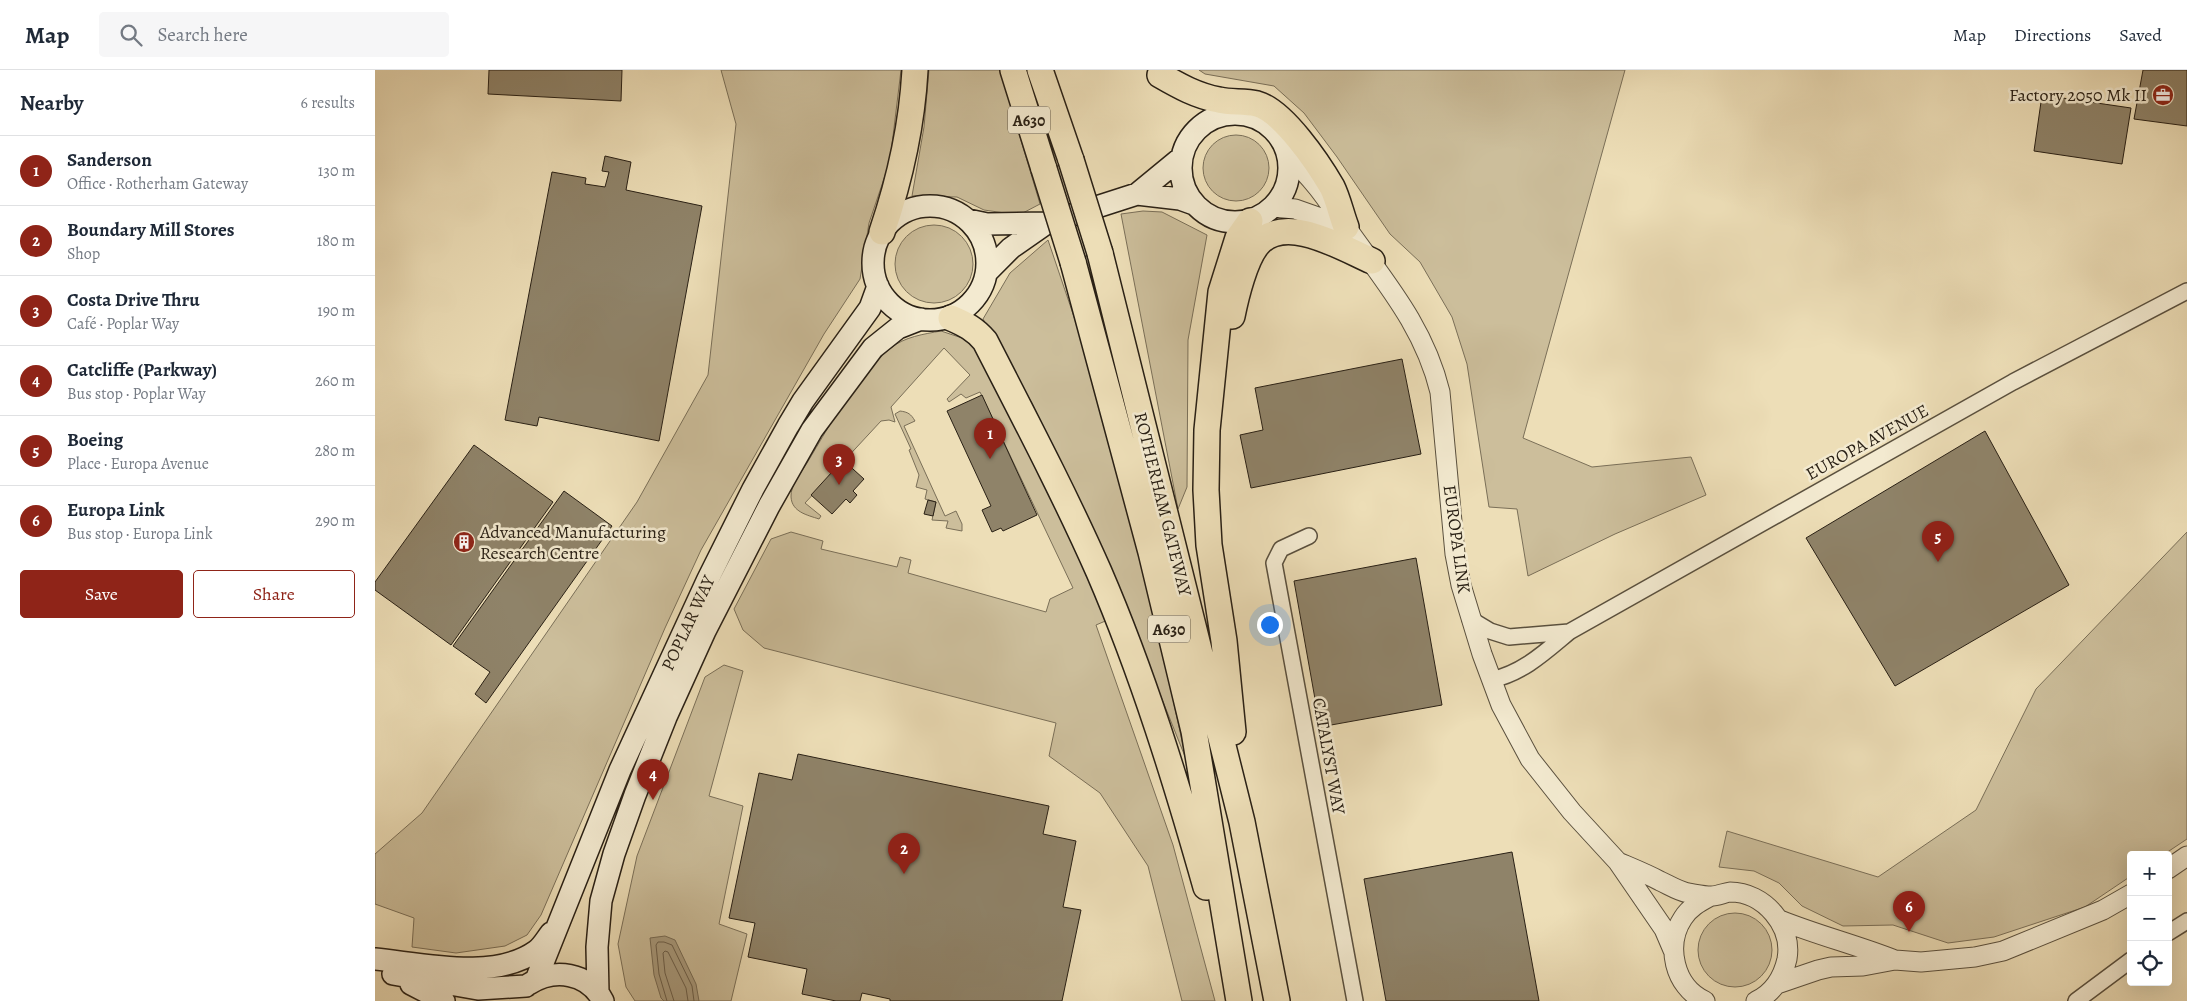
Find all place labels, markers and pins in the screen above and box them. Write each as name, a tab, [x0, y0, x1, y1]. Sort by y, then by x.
place label: Factory 2050 Mk II	[2009, 83, 2147, 107]
office icon: Factory 2050 Mk II	[2151, 83, 2175, 107]
pin: 1	[974, 418, 1006, 459]
pin: 3	[823, 444, 855, 485]
place label: Advanced Manufacturing Research Centre	[479, 520, 666, 565]
pin: 5	[1922, 521, 1954, 562]
building icon: Advanced Manufacturing Research Centre	[452, 530, 476, 554]
pin: 4	[637, 759, 669, 800]
pin: 2	[888, 833, 920, 874]
pin: 6	[1893, 891, 1925, 932]

